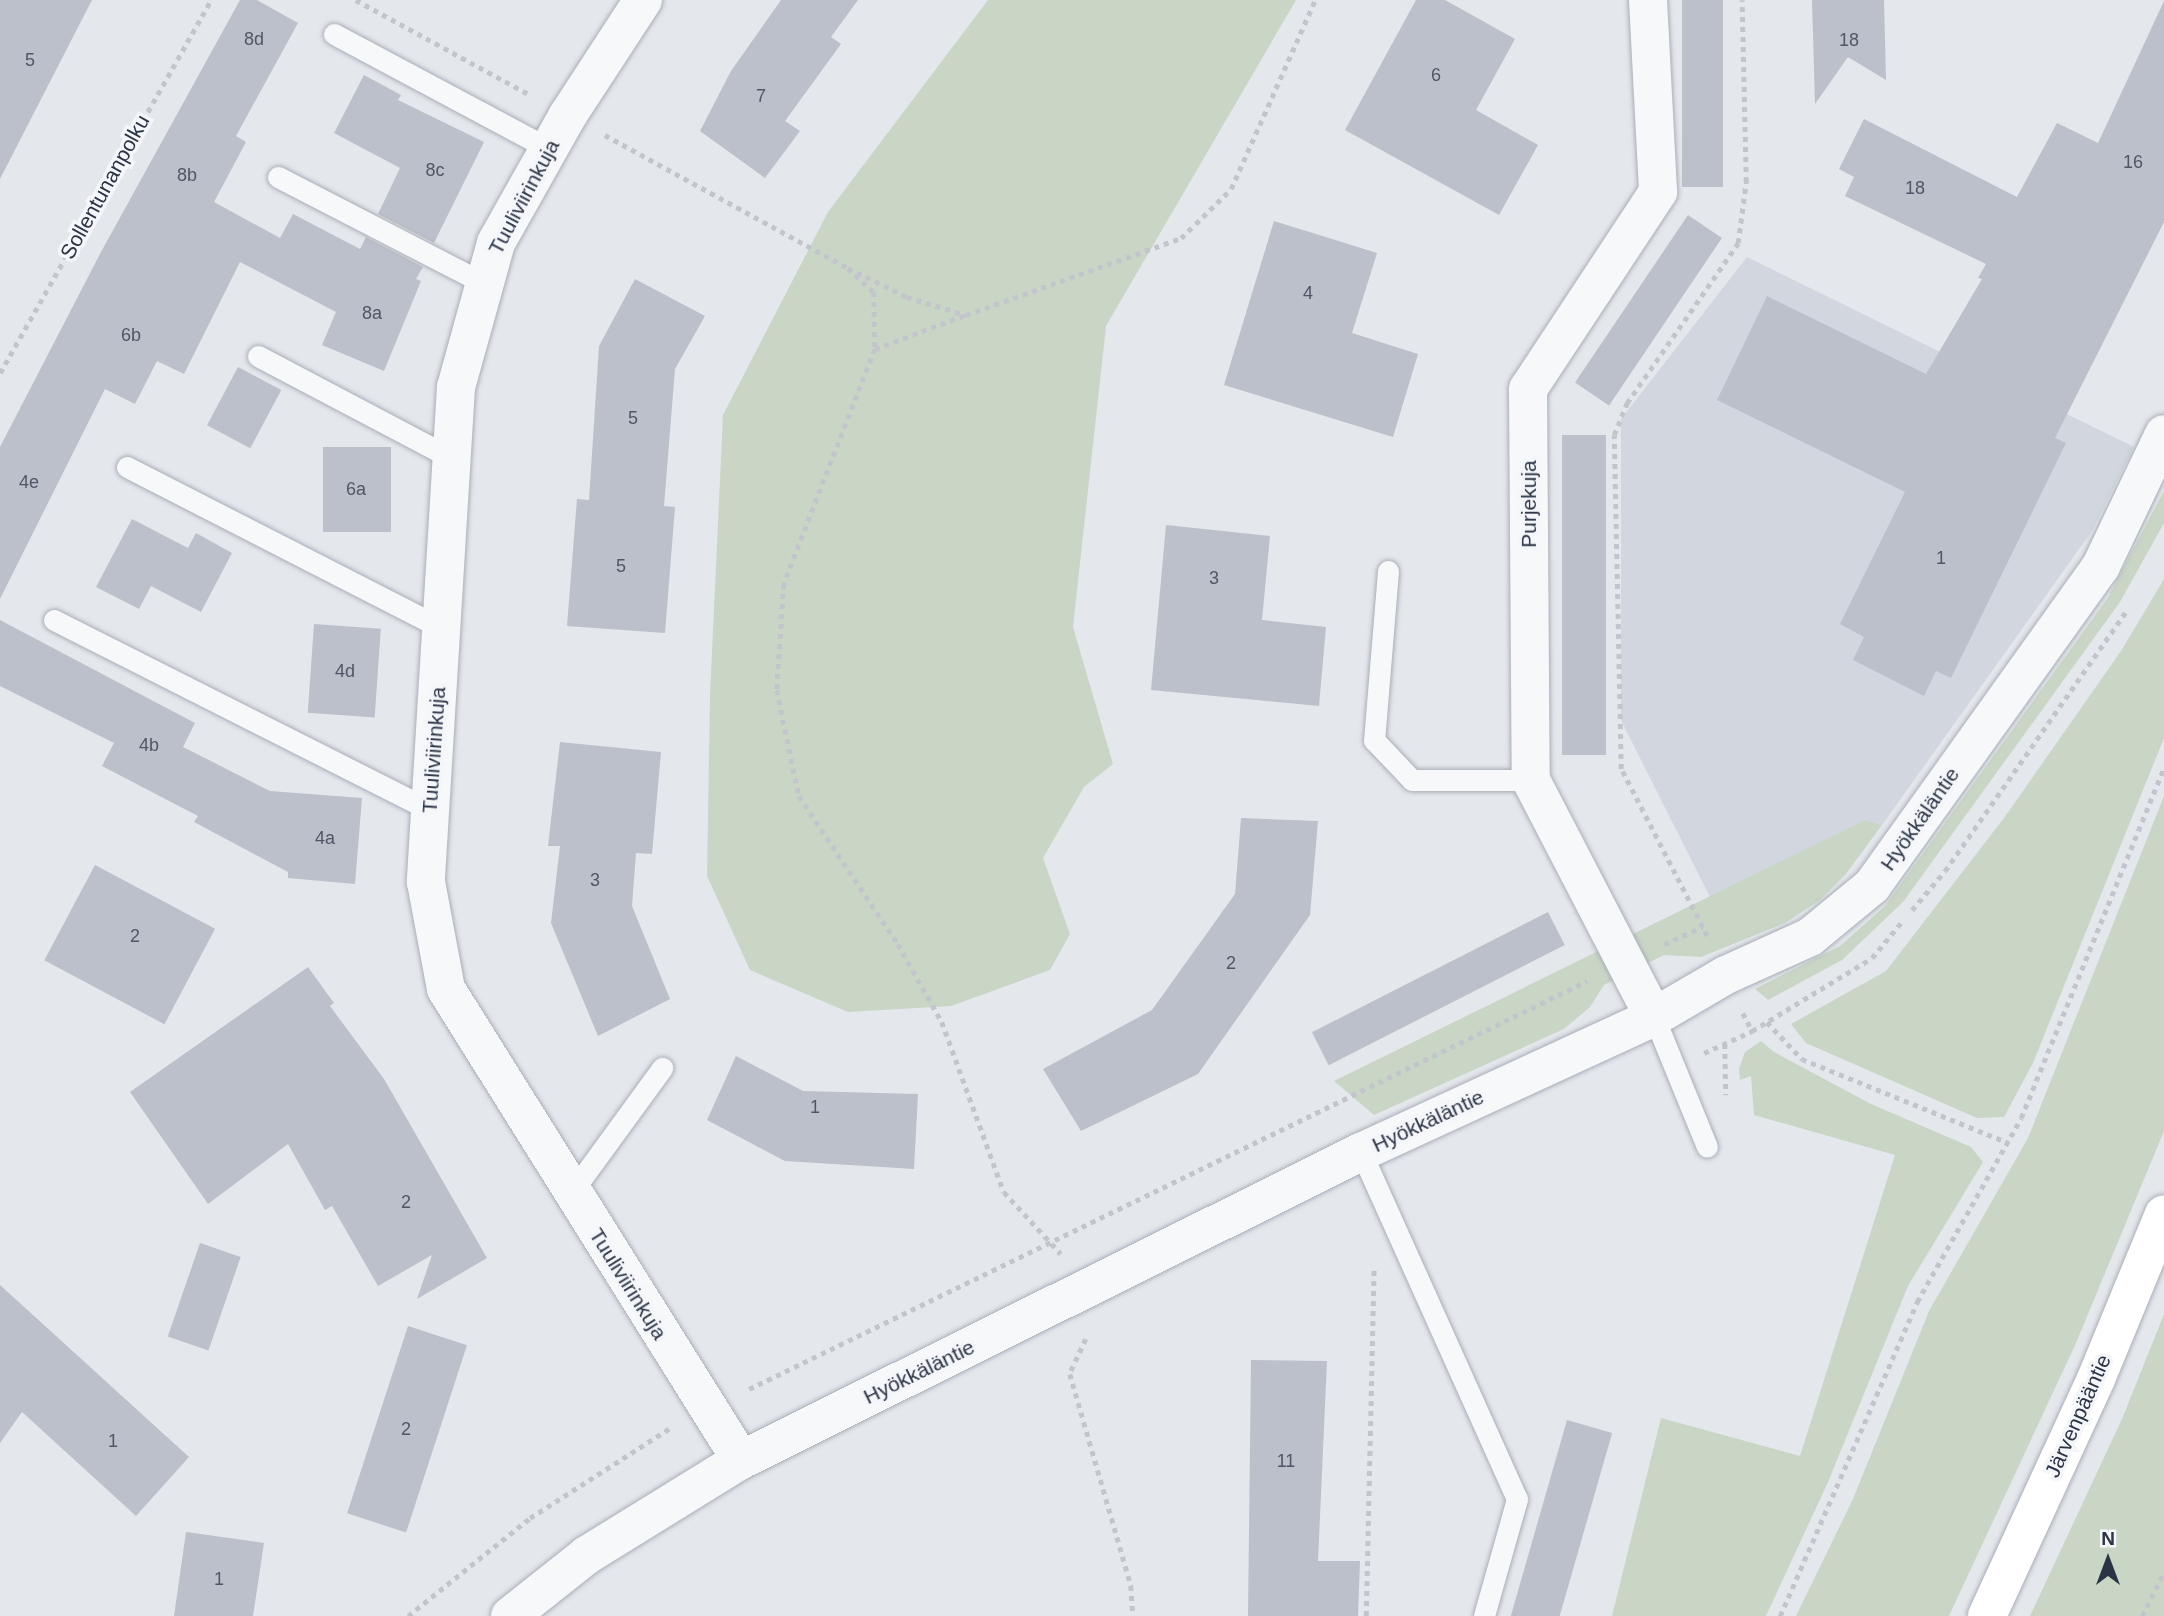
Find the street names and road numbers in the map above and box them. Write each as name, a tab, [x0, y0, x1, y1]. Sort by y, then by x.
street label: Sollentunanpolku	[55, 110, 155, 264]
street label: Tuuliviirinkuja	[483, 135, 565, 259]
street label: Purjekuja	[1516, 460, 1542, 548]
street label: Tuuliviirinkuja	[417, 686, 451, 814]
street label: Hyökkäläntie	[1875, 763, 1965, 875]
street label: Hyökkäläntie	[1368, 1084, 1488, 1158]
street label: Tuuliviirinkuja	[584, 1224, 672, 1344]
street label: Hyökkäläntie	[859, 1334, 979, 1410]
street label: Järvenpääntie	[2040, 1351, 2116, 1481]

